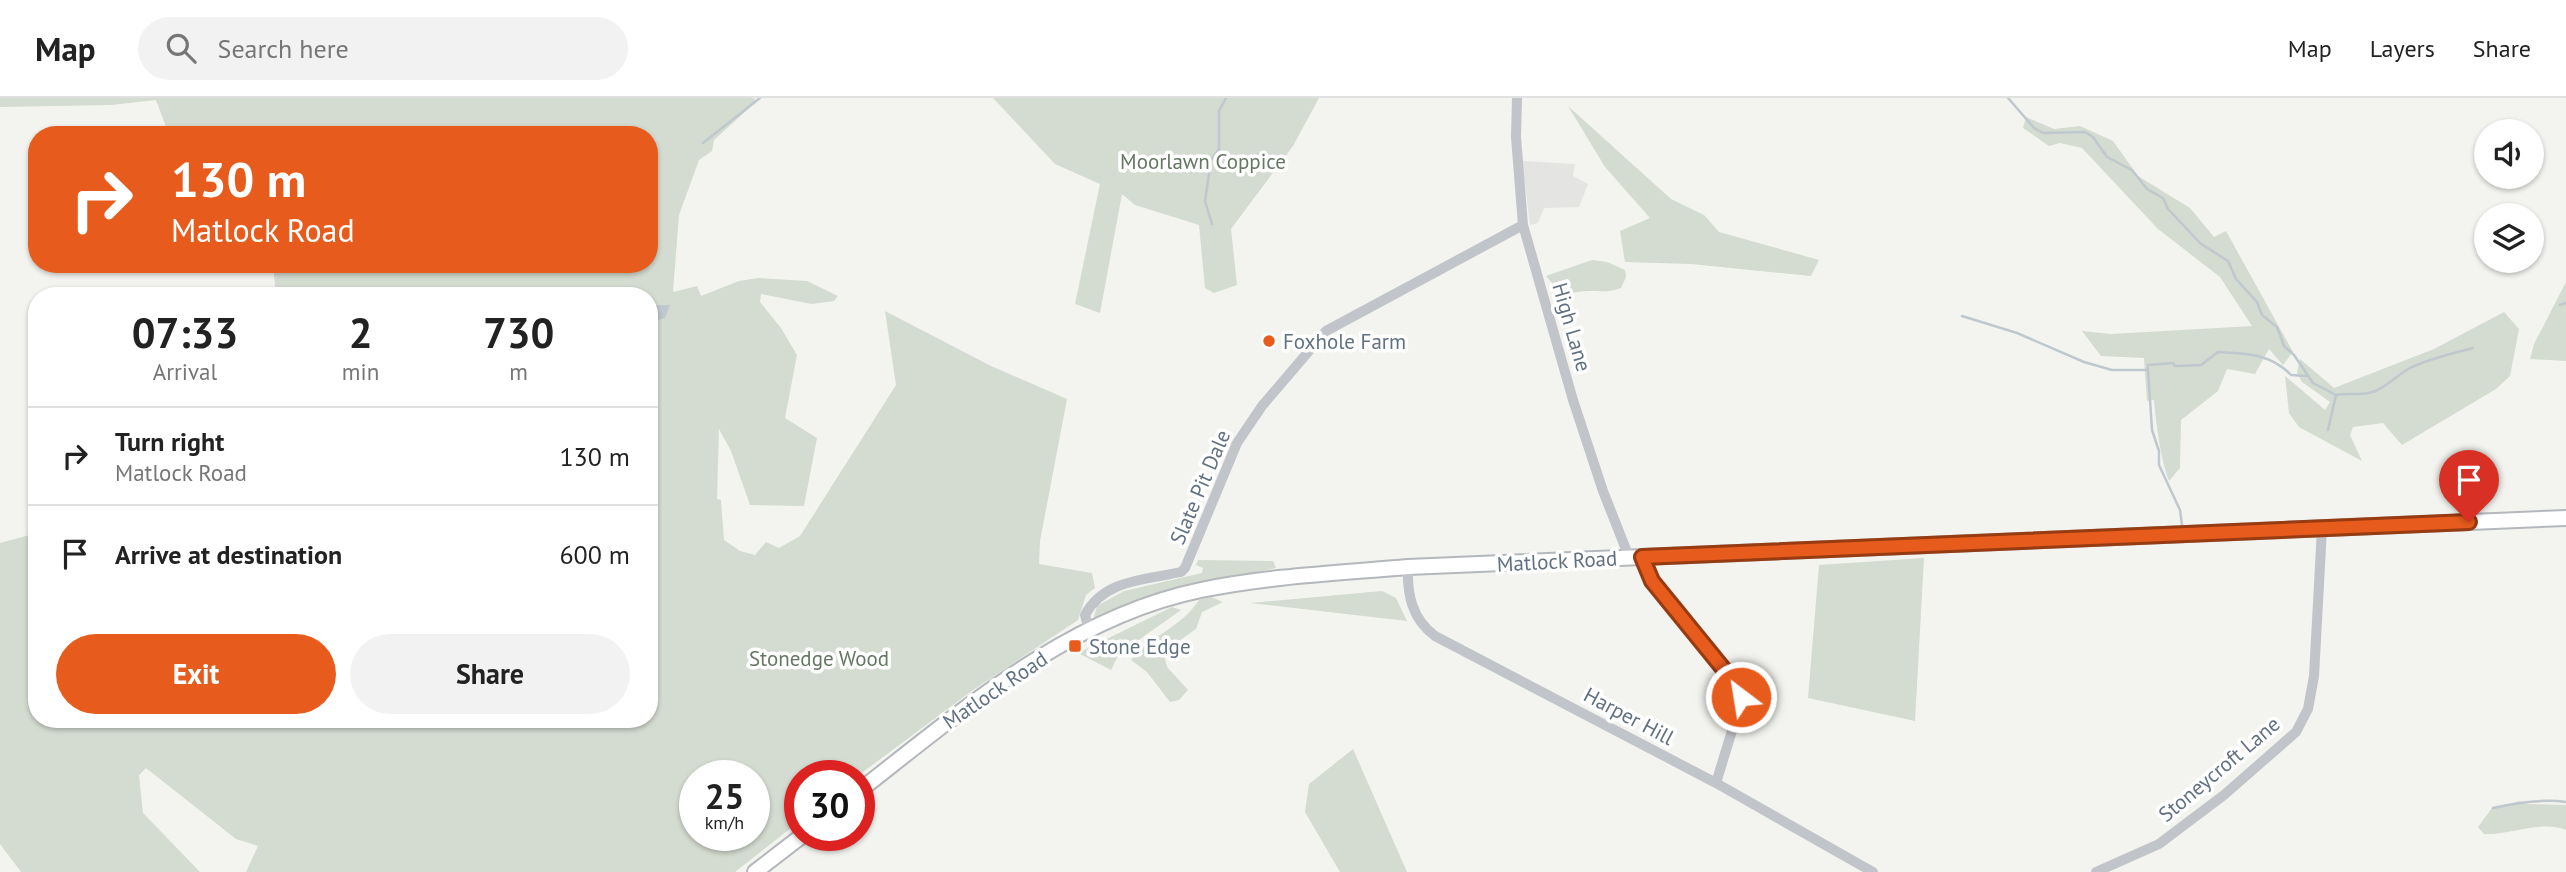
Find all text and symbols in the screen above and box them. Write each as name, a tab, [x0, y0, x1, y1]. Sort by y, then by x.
search box	[138, 17, 628, 80]
text: Map	[35, 27, 96, 70]
icon: search	[162, 29, 200, 67]
text: Search here	[218, 32, 349, 65]
text: Map	[2288, 33, 2332, 64]
text: Layers	[2370, 33, 2435, 64]
text: Share	[2473, 33, 2531, 64]
map controls	[2474, 119, 2544, 273]
button: sound	[2474, 119, 2544, 189]
text: 130 m	[171, 147, 306, 211]
park label: Moorlawn Coppice	[1120, 148, 1286, 175]
icon: right	[56, 154, 147, 245]
button: layers	[2474, 203, 2544, 273]
text: Matlock Road	[171, 209, 355, 251]
street label: High Lane	[1546, 279, 1598, 375]
text: 07:33	[132, 305, 238, 360]
text: 2	[349, 305, 372, 360]
text: 730	[483, 305, 554, 360]
place label: Foxhole Farm	[1283, 328, 1406, 355]
marker: Foxhole Farm	[1261, 333, 1277, 349]
text: Arrival	[153, 357, 217, 386]
text: min	[342, 357, 379, 386]
text: m	[509, 357, 528, 386]
text: Turn right	[115, 425, 224, 458]
street label: Slate Pit Dale	[1164, 426, 1236, 548]
icon: right	[56, 437, 94, 475]
text: 130 m	[559, 440, 630, 473]
pin	[2439, 450, 2499, 522]
text: Matlock Road	[115, 458, 247, 487]
icon: arrive	[2450, 461, 2488, 499]
icon: arrive	[56, 535, 94, 573]
text: Arrive at destination	[115, 538, 342, 571]
text: 600 m	[559, 538, 630, 571]
street label: Matlock Road	[1496, 544, 1618, 578]
place label: Stone Edge	[1089, 633, 1191, 660]
button: Exit	[56, 634, 336, 714]
button: Share	[350, 634, 630, 714]
marker: Stone Edge	[1067, 638, 1083, 654]
park label: Stonedge Wood	[749, 645, 889, 672]
street label: Matlock Road	[938, 645, 1052, 735]
position arrow	[1704, 660, 1778, 734]
street label: Harper Hill	[1579, 681, 1679, 751]
street label: Stoneycroft Lane	[2153, 710, 2285, 828]
speed limit sign: 30	[784, 760, 875, 851]
text: 25	[705, 773, 744, 819]
text: km/h	[705, 811, 744, 834]

